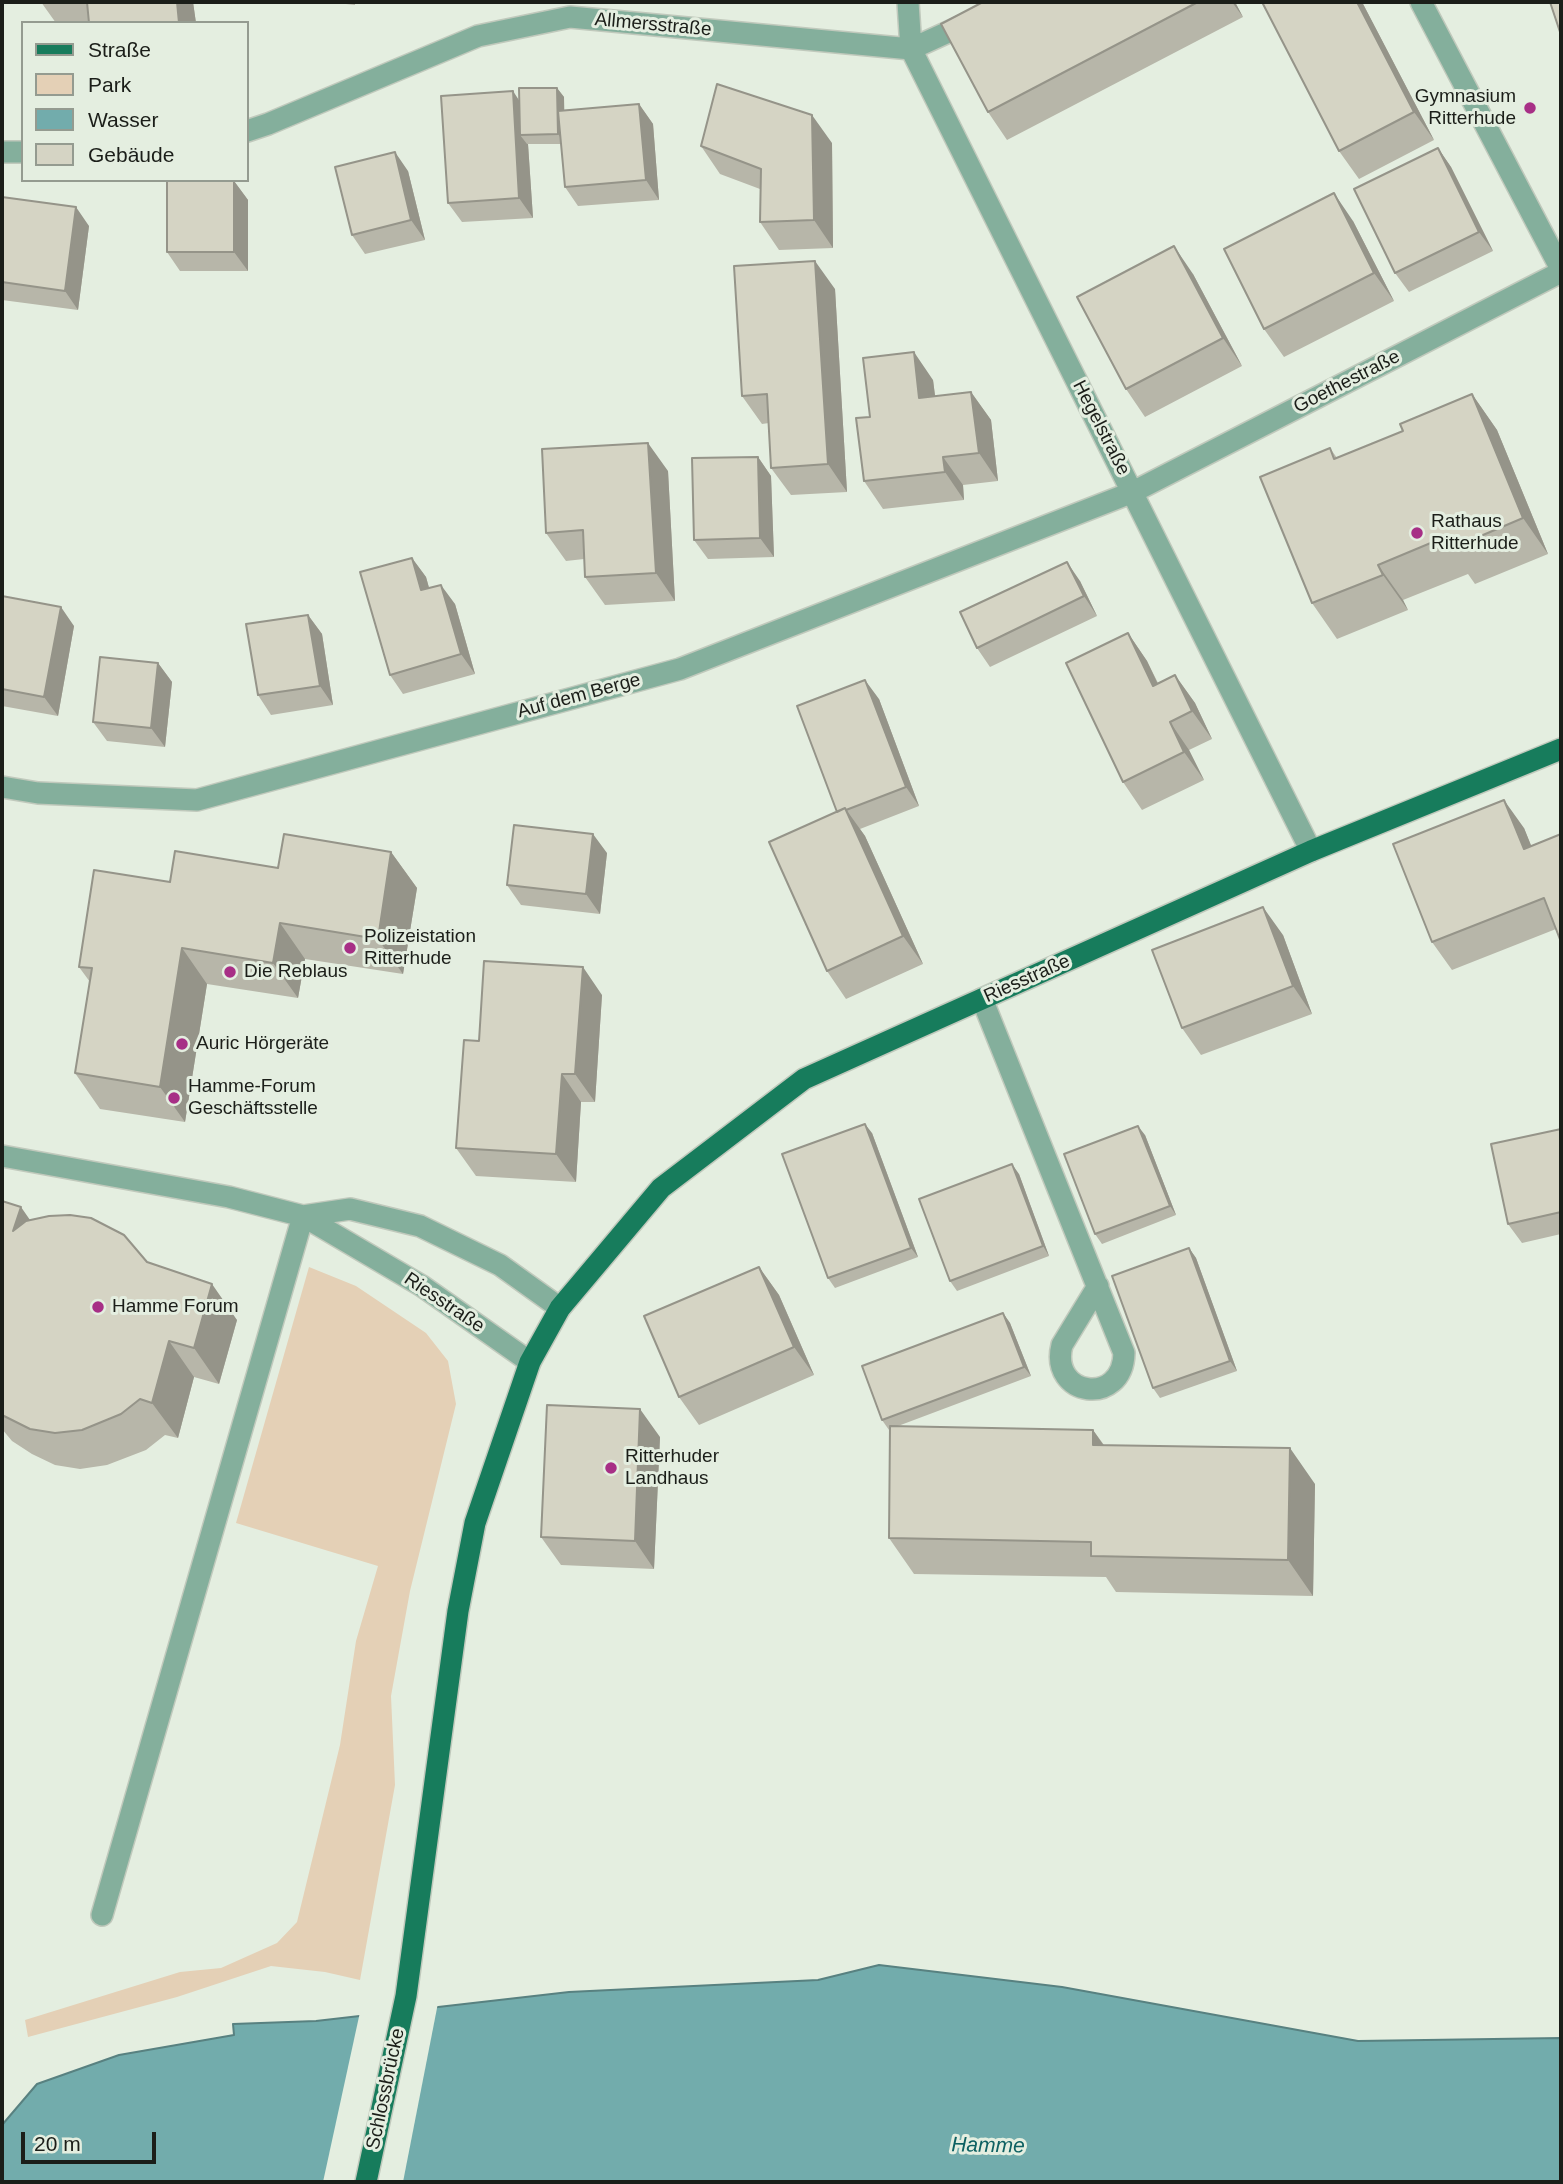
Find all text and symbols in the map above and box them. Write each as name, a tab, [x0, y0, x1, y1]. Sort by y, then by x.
street label: Allmersstraße	[594, 9, 712, 41]
legend	[21, 21, 248, 182]
text: Straße	[88, 38, 151, 61]
text: Park	[88, 73, 131, 96]
place label: Gymnasium Ritterhude	[1415, 86, 1516, 130]
marker: Gymnasium Ritterhude	[1522, 100, 1538, 116]
text: Wasser	[88, 108, 158, 131]
text: Gebäude	[88, 143, 174, 166]
street label: Goethestraße	[1290, 345, 1404, 419]
street label: Hegelstraße	[1067, 377, 1135, 479]
place label: Rathaus Ritterhude	[1431, 511, 1519, 555]
marker: Rathaus Ritterhude	[1409, 525, 1425, 541]
street label: Auf dem Berge	[515, 669, 643, 723]
place label: Polizeistation Ritterhude	[364, 926, 476, 970]
marker: Polizeistation Ritterhude	[342, 940, 358, 956]
street label: Riesstraße	[980, 950, 1074, 1008]
place label: Die Reblaus	[244, 961, 347, 983]
marker: Die Reblaus	[222, 964, 238, 980]
place label: Auric Hörgeräte	[196, 1033, 329, 1055]
marker: Auric Hörgeräte	[174, 1036, 190, 1052]
place label: Hamme-Forum Geschäftsstelle	[188, 1076, 318, 1120]
marker: Hamme-Forum Geschäftsstelle	[166, 1090, 182, 1106]
street label: Riesstraße	[400, 1268, 488, 1338]
place label: Hamme Forum	[112, 1296, 239, 1318]
marker: Hamme Forum	[90, 1299, 106, 1315]
place label: Ritterhuder Landhaus	[625, 1446, 719, 1490]
marker: Ritterhuder Landhaus	[603, 1460, 619, 1476]
street label: Schlossbrücke	[362, 2026, 410, 2152]
scale bar	[24, 2118, 159, 2162]
text: 20 m	[34, 2132, 81, 2155]
water label: Hamme	[951, 2133, 1025, 2159]

